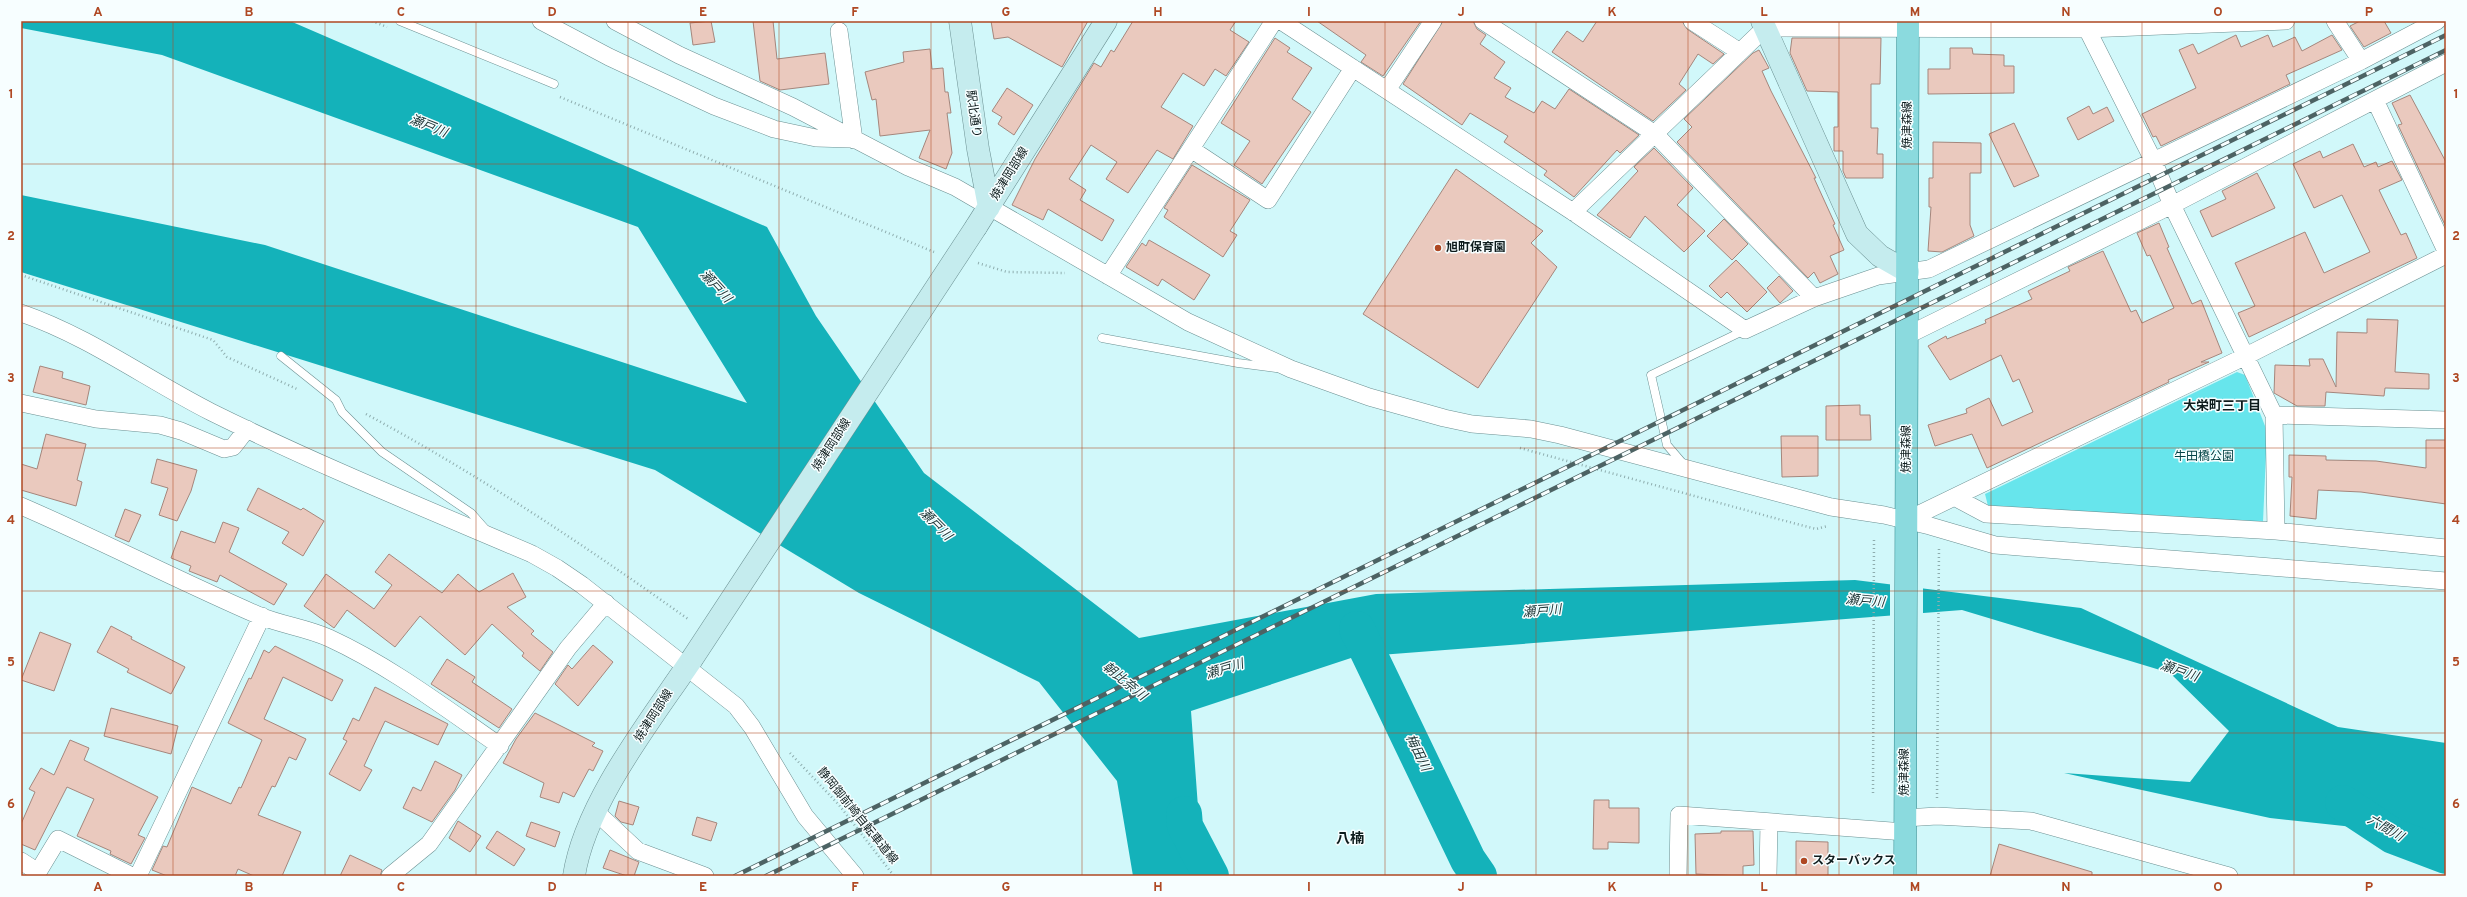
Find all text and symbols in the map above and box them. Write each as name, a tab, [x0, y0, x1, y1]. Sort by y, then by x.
text: A	[93, 5, 103, 21]
text: B	[245, 5, 254, 21]
text: C	[397, 5, 405, 21]
text: D	[547, 5, 557, 21]
text: E	[699, 5, 707, 21]
text: F	[851, 5, 859, 21]
text: G	[1002, 5, 1011, 21]
text: H	[1153, 5, 1163, 21]
text: I	[1307, 5, 1311, 21]
text: J	[1457, 5, 1465, 21]
text: K	[1607, 5, 1617, 21]
text: L	[1760, 5, 1768, 21]
text: M	[1910, 5, 1920, 21]
text: N	[2061, 5, 2071, 21]
text: O	[2213, 5, 2223, 21]
text: P	[2365, 5, 2374, 21]
text: 1	[8, 87, 14, 103]
text: 1	[2453, 87, 2459, 103]
street label: 駅北通り	[962, 89, 984, 139]
street label: 焼津森線	[1900, 101, 1916, 149]
water label: 瀬戸川	[407, 112, 451, 142]
street label: 焼津岡部線	[987, 144, 1033, 204]
text: 2	[7, 229, 15, 245]
text: 2	[2452, 229, 2460, 245]
place label: 旭町保育園	[1446, 240, 1506, 256]
marker: 旭町保育園	[1433, 243, 1443, 253]
water label: 瀬戸川	[696, 267, 736, 308]
text: 3	[7, 371, 15, 387]
text: 3	[2452, 371, 2460, 387]
district label: 大栄町三丁目	[2183, 398, 2261, 415]
street label: 焼津岡部線	[809, 415, 855, 475]
street label: 焼津森線	[1899, 425, 1915, 473]
park label: 牛田橋公園	[2174, 449, 2234, 465]
water label: 瀬戸川	[916, 506, 956, 546]
text: 4	[7, 513, 15, 529]
text: 4	[2452, 513, 2460, 529]
water label: 瀬戸川	[1845, 592, 1887, 612]
water label: 瀬戸川	[1522, 602, 1564, 622]
text: 5	[7, 655, 15, 671]
text: 5	[2452, 655, 2460, 671]
water label: 瀬戸川	[1204, 656, 1248, 683]
water label: 瀬戸川	[2158, 658, 2202, 687]
water label: 朝比奈川	[1099, 659, 1151, 706]
street label: 焼津岡部線	[631, 686, 677, 746]
water label: 梅田川	[1401, 732, 1434, 776]
street label: 焼津森線	[1897, 748, 1913, 796]
street label: 静岡御前崎自転車道線	[813, 764, 901, 868]
text: 6	[7, 797, 15, 813]
text: 6	[2452, 797, 2460, 813]
water label: 六間川	[2364, 812, 2408, 847]
district label: 八楠	[1336, 831, 1364, 848]
place label: スターバックス	[1812, 853, 1896, 869]
marker: スターバックス	[1799, 856, 1809, 866]
text: A	[93, 880, 103, 896]
text: B	[245, 880, 254, 896]
text: C	[397, 880, 405, 896]
text: D	[547, 880, 557, 896]
text: E	[699, 880, 707, 896]
text: F	[851, 880, 859, 896]
text: G	[1002, 880, 1011, 896]
text: H	[1153, 880, 1163, 896]
text: I	[1307, 880, 1311, 896]
text: J	[1457, 880, 1465, 896]
text: K	[1607, 880, 1617, 896]
text: L	[1760, 880, 1768, 896]
text: M	[1910, 880, 1920, 896]
text: N	[2061, 880, 2071, 896]
text: O	[2213, 880, 2223, 896]
text: P	[2365, 880, 2374, 896]

